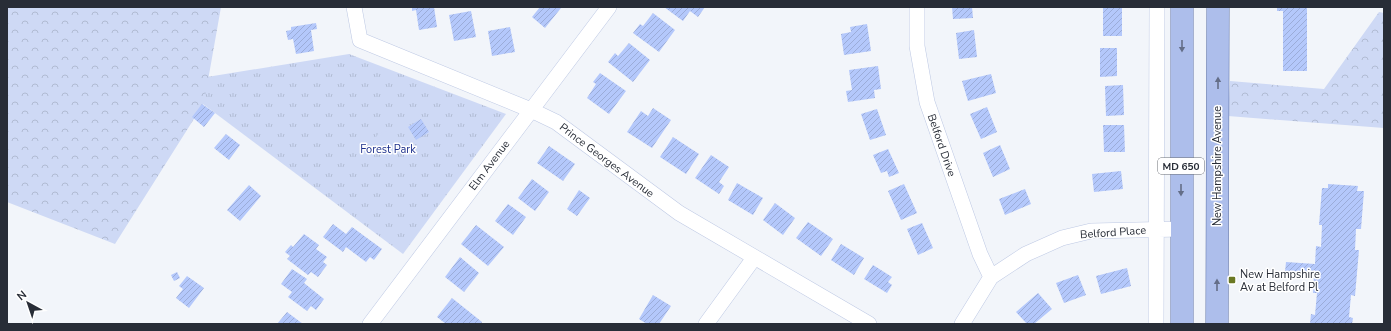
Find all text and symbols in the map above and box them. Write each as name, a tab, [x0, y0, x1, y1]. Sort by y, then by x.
one-way arrow	[1179, 40, 1185, 53]
one-way arrow	[1215, 76, 1221, 89]
street label: New Hampshire Avenue	[1210, 106, 1225, 226]
street label: Belford Drive	[924, 112, 959, 179]
street label: Prince Georges Avenue	[556, 120, 657, 201]
street label: Elm Avenue	[466, 137, 513, 194]
park label: Forest Park	[360, 142, 416, 157]
road number: MD 650	[1158, 158, 1204, 174]
one-way arrow	[1178, 184, 1184, 197]
street label: Belford Place	[1080, 223, 1147, 242]
place label: New Hampshire Av at Belford Pl	[1240, 267, 1320, 295]
marker: New Hampshire Av at Belford Pl	[1227, 275, 1237, 285]
one-way arrow	[1214, 278, 1220, 291]
north arrow	[8, 283, 48, 323]
text: N	[14, 287, 30, 304]

